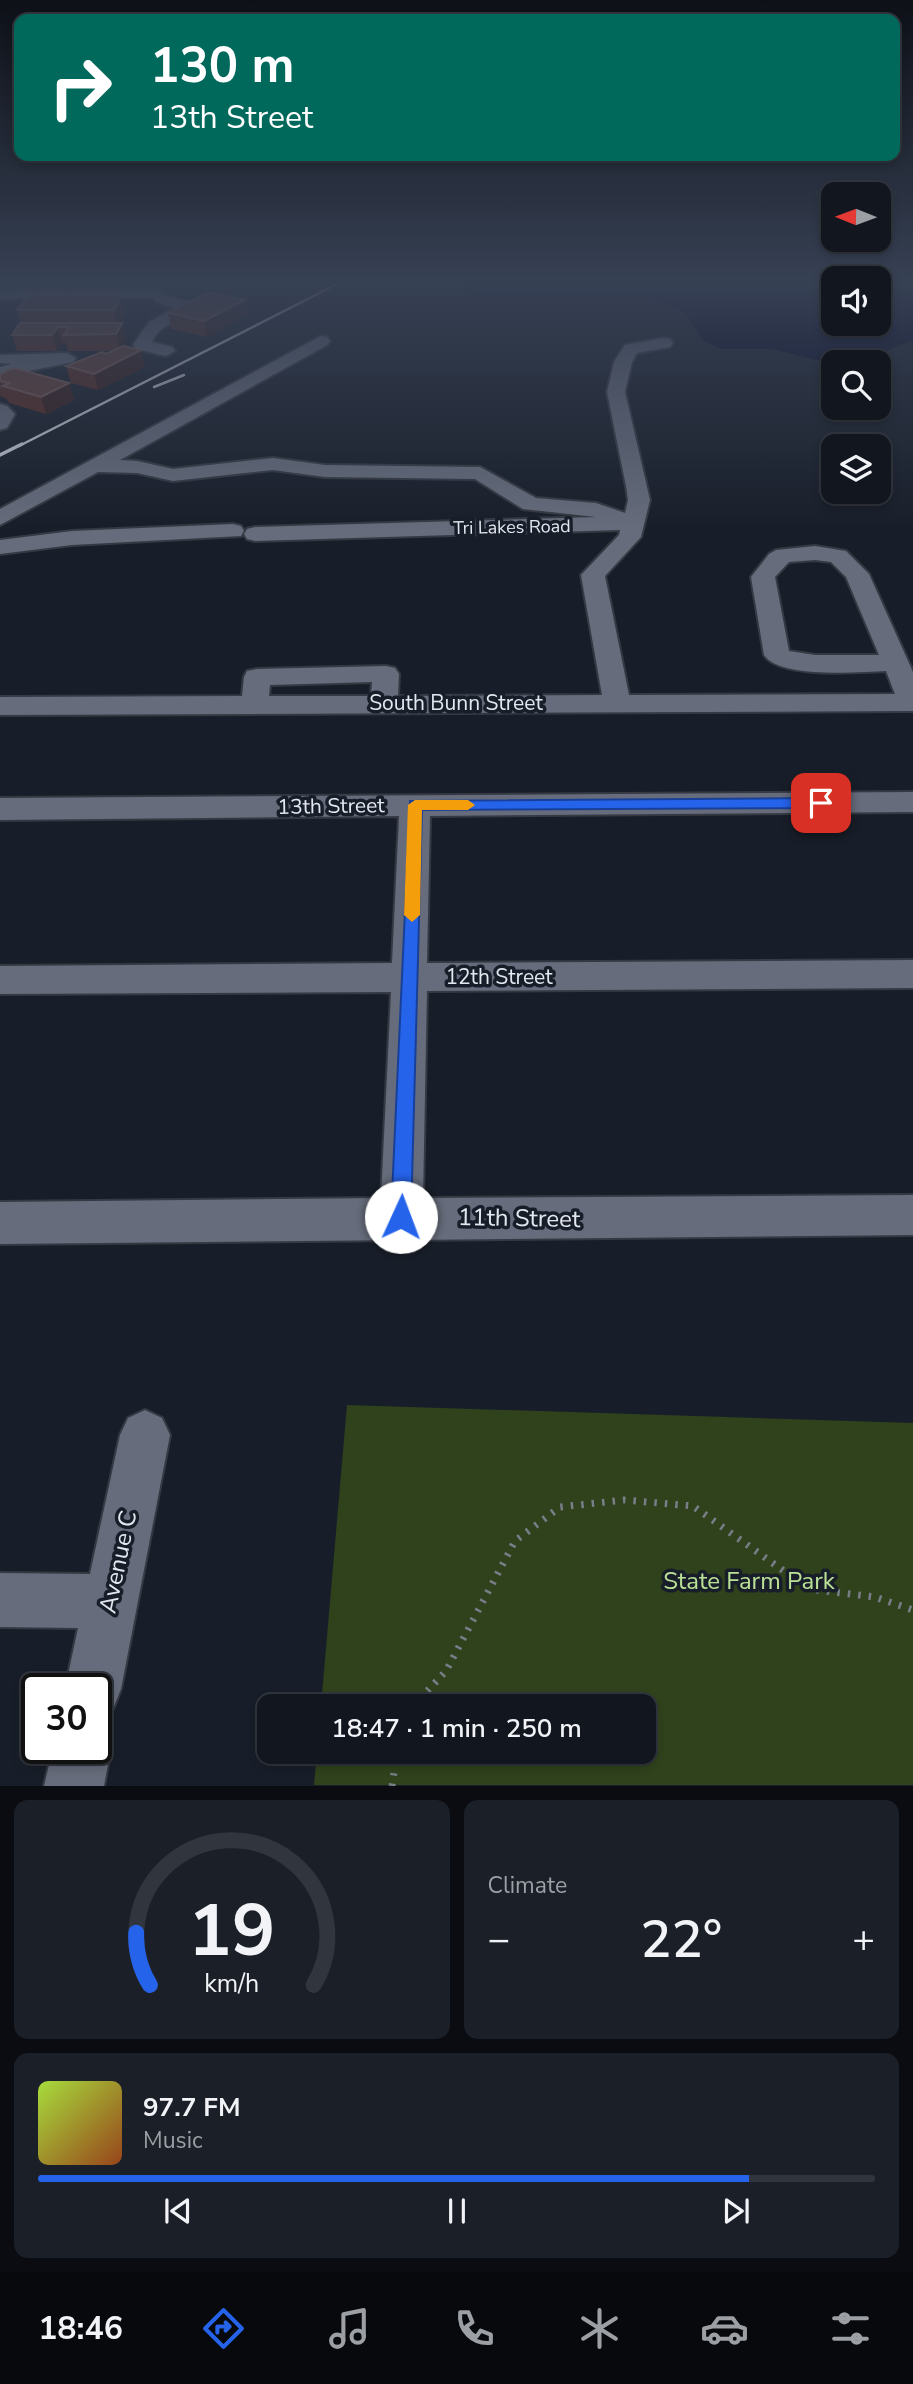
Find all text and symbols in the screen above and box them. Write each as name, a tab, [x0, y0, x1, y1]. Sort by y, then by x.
text: 130 m	[150, 32, 294, 99]
icon: right	[35, 42, 126, 133]
text: 13th Street	[150, 96, 313, 139]
north arrow	[821, 182, 891, 252]
map controls	[821, 182, 891, 504]
button: sound	[821, 266, 891, 336]
button: search	[821, 350, 891, 420]
button: layers	[821, 434, 891, 504]
street label: Tri Lakes Road	[453, 514, 571, 540]
street label: South Bunn Street	[369, 689, 543, 717]
pin	[791, 773, 851, 833]
icon: arrive	[802, 784, 840, 822]
street label: 13th Street	[277, 791, 385, 821]
street label: 12th Street	[445, 963, 553, 991]
position arrow	[364, 1180, 438, 1254]
street label: 11th Street	[457, 1201, 581, 1235]
street label: Avenue C	[92, 1508, 144, 1616]
park label: State Farm Park	[663, 1565, 836, 1597]
speed limit sign: 30	[21, 1673, 112, 1764]
text: 18:47 · 1 min · 250 m	[331, 1711, 582, 1746]
text: Climate	[488, 1870, 567, 1901]
text: 19	[188, 1882, 275, 1982]
text: 22°	[640, 1904, 722, 1975]
text: −	[488, 1914, 510, 1965]
text: +	[852, 1914, 875, 1965]
text: km/h	[204, 1967, 259, 2001]
text: 97.7 FM	[143, 2090, 240, 2125]
text: Music	[143, 2125, 203, 2156]
icon: previous	[159, 2192, 197, 2230]
icon: pause	[438, 2192, 476, 2230]
icon: next	[717, 2192, 755, 2230]
icon: directions	[199, 2304, 248, 2353]
icon: music	[325, 2304, 374, 2353]
icon: phone	[450, 2304, 499, 2353]
icon: climate	[575, 2304, 624, 2353]
icon: car	[700, 2304, 749, 2353]
icon: filters	[826, 2304, 875, 2353]
text: 18:46	[38, 2307, 123, 2350]

